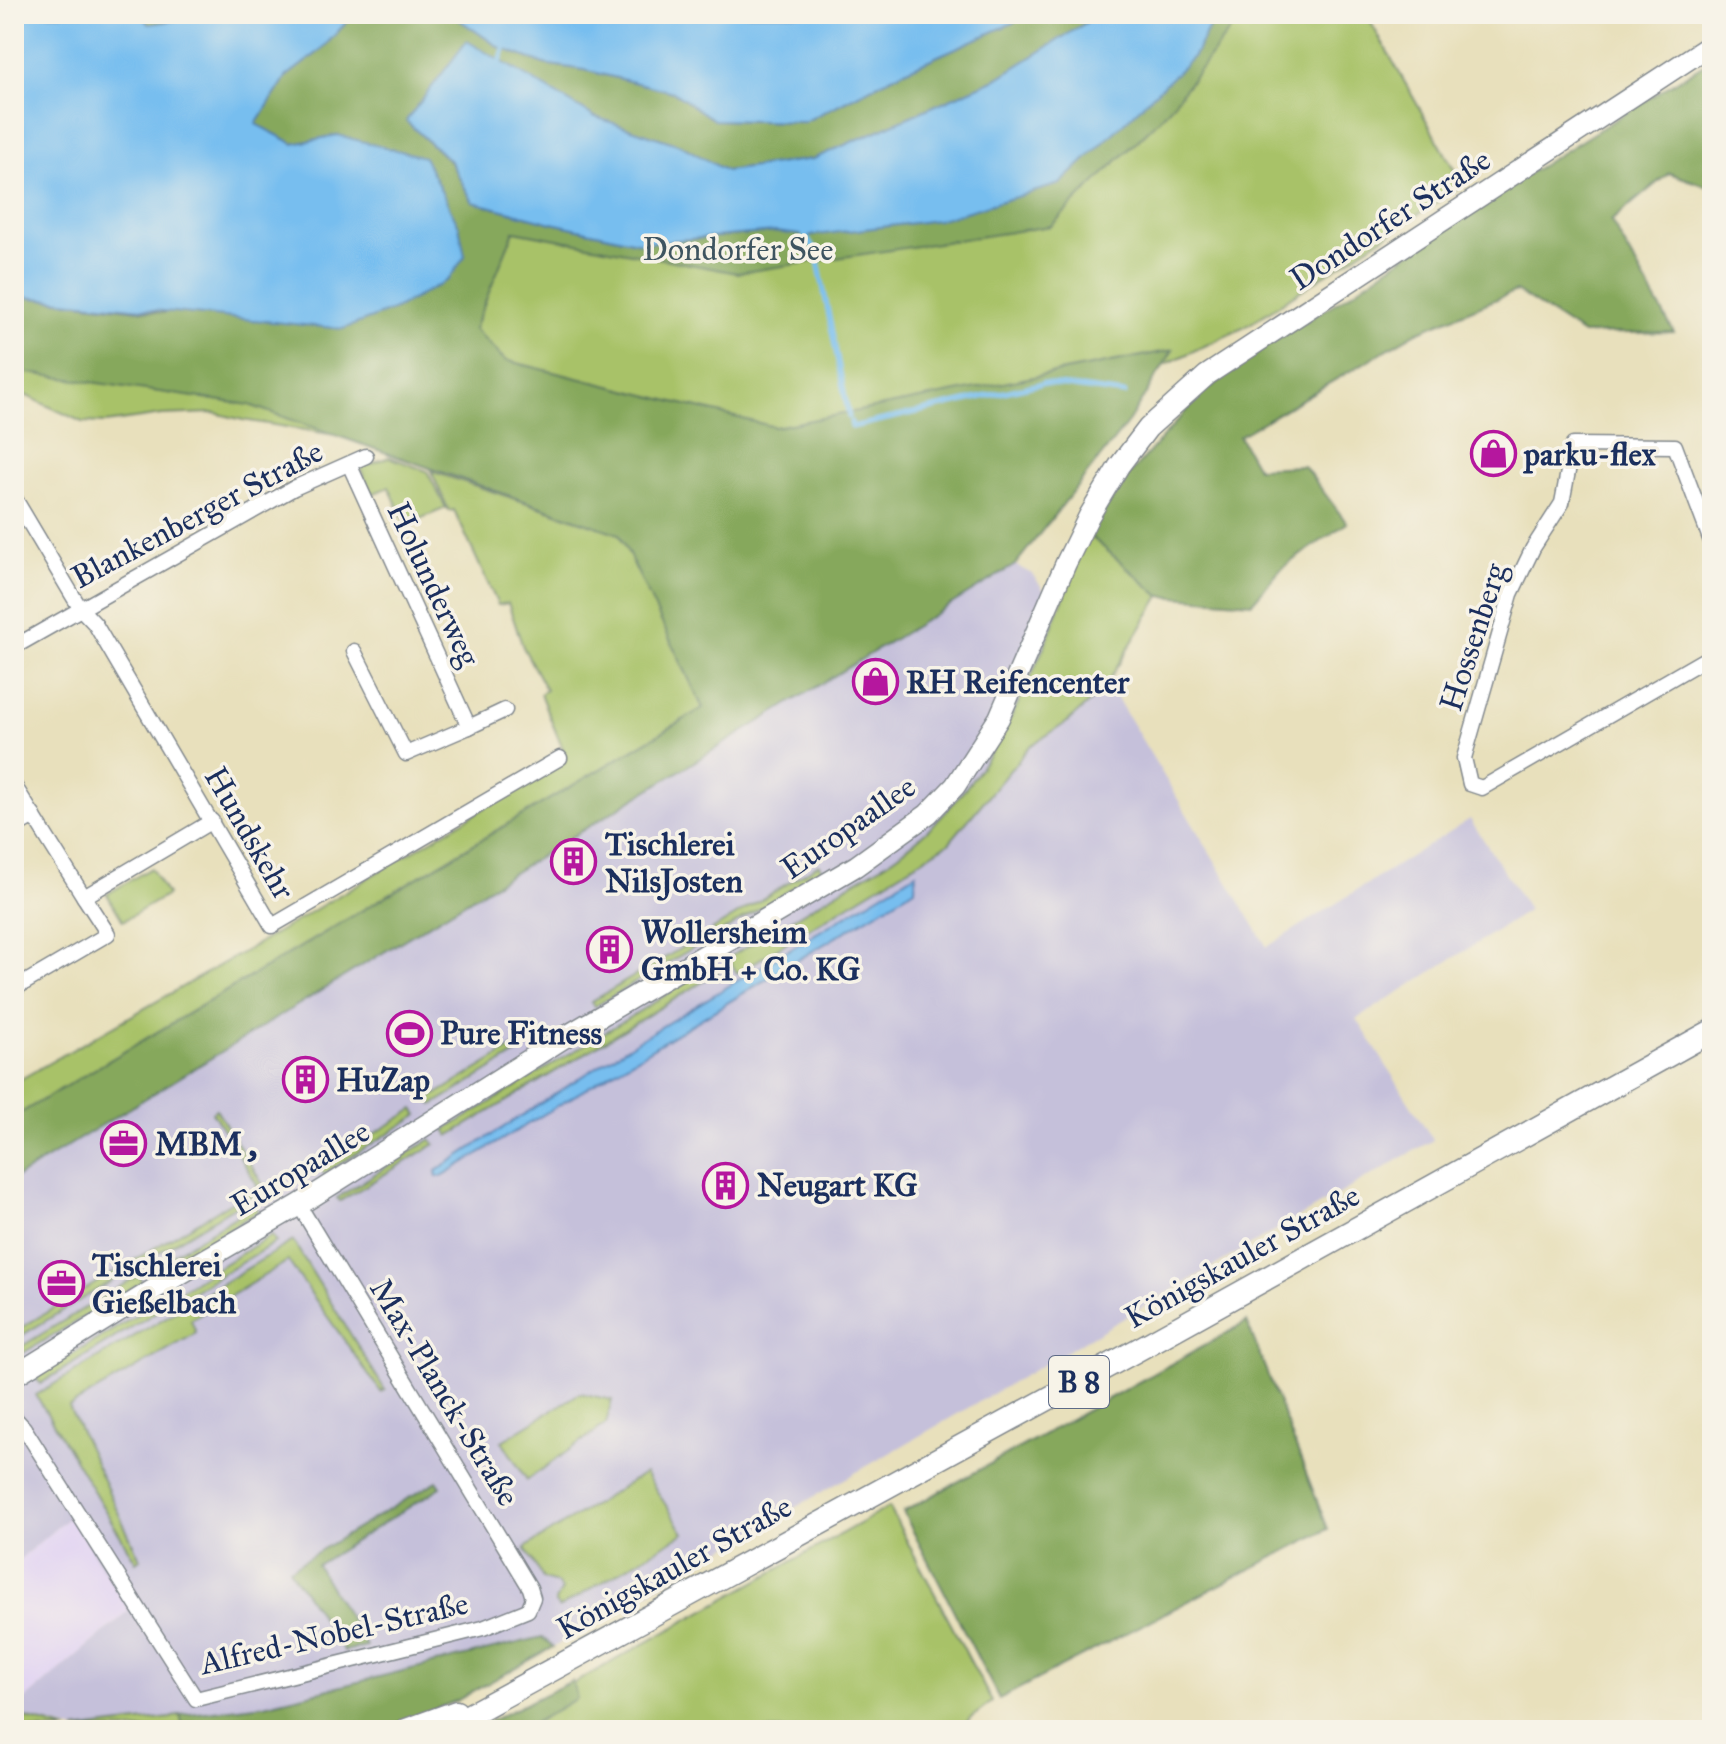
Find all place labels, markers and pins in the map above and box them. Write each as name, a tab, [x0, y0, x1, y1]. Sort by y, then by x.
shop icon: parku-flex	[1469, 430, 1517, 478]
place label: parku-flex	[1522, 435, 1657, 474]
shop icon: RH Reifencenter	[851, 658, 899, 706]
place label: RH Reifencenter	[906, 663, 1130, 702]
place label: Tischlerei NilsJosten	[605, 825, 743, 901]
building icon: Tischlerei NilsJosten	[550, 838, 598, 886]
place label: Wollersheim GmbH + Co. KG	[641, 913, 860, 989]
building icon: Wollersheim GmbH + Co. KG	[586, 926, 634, 974]
sports icon: Pure Fitness	[385, 1009, 433, 1057]
place label: Pure Fitness	[440, 1014, 603, 1053]
building icon: HuZap	[281, 1056, 329, 1104]
place label: HuZap	[336, 1061, 430, 1100]
office icon: MBM ,	[100, 1120, 148, 1168]
place label: MBM ,	[155, 1125, 257, 1164]
building icon: Neugart KG	[702, 1161, 750, 1209]
place label: Neugart KG	[757, 1166, 918, 1205]
place label: Tischlerei Gießelbach	[92, 1246, 236, 1322]
office icon: Tischlerei Gießelbach	[37, 1259, 85, 1307]

